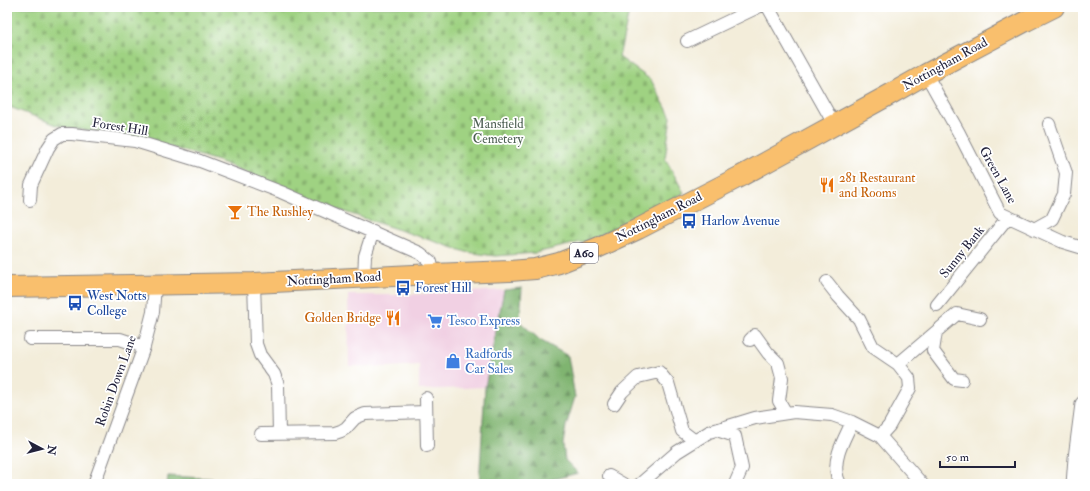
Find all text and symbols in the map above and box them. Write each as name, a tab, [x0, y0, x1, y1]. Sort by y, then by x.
street label: Nottingham Road	[900, 34, 991, 94]
street label: Forest Hill	[91, 115, 150, 139]
park label: Mansfield Cemetery	[472, 116, 524, 148]
street label: Green Lane	[976, 144, 1021, 207]
place label: 281 Restaurant and Rooms	[839, 170, 915, 201]
restaurant icon: 281 Restaurant and Rooms	[818, 176, 836, 194]
street label: Nottingham Road	[613, 188, 705, 246]
bar icon: The Rushley	[226, 203, 244, 221]
place label: The Rushley	[247, 204, 313, 221]
bus stop icon: Harlow Avenue	[680, 212, 698, 230]
place label: Harlow Avenue	[701, 213, 780, 229]
street label: Sunny Bank	[936, 222, 989, 282]
road number: A60	[570, 243, 598, 263]
street label: Nottingham Road	[286, 269, 382, 289]
bus stop icon: Forest Hill	[394, 279, 412, 297]
place label: Forest Hill	[415, 280, 472, 296]
place label: West Notts College	[86, 288, 147, 319]
bus stop icon: West Notts College	[66, 294, 84, 312]
restaurant icon: Golden Bridge	[384, 309, 402, 327]
place label: Golden Bridge	[304, 310, 382, 326]
supermarket icon: Tesco Express	[426, 312, 444, 330]
place label: Tesco Express	[447, 313, 520, 330]
street label: Robin Down Lane	[92, 333, 140, 429]
place label: Radfords Car Sales	[465, 346, 514, 377]
shop icon: Radfords Car Sales	[444, 352, 462, 370]
north arrow	[22, 429, 62, 469]
text: N	[44, 443, 59, 457]
scale bar	[940, 443, 1015, 469]
text: 50 m	[946, 450, 970, 465]

